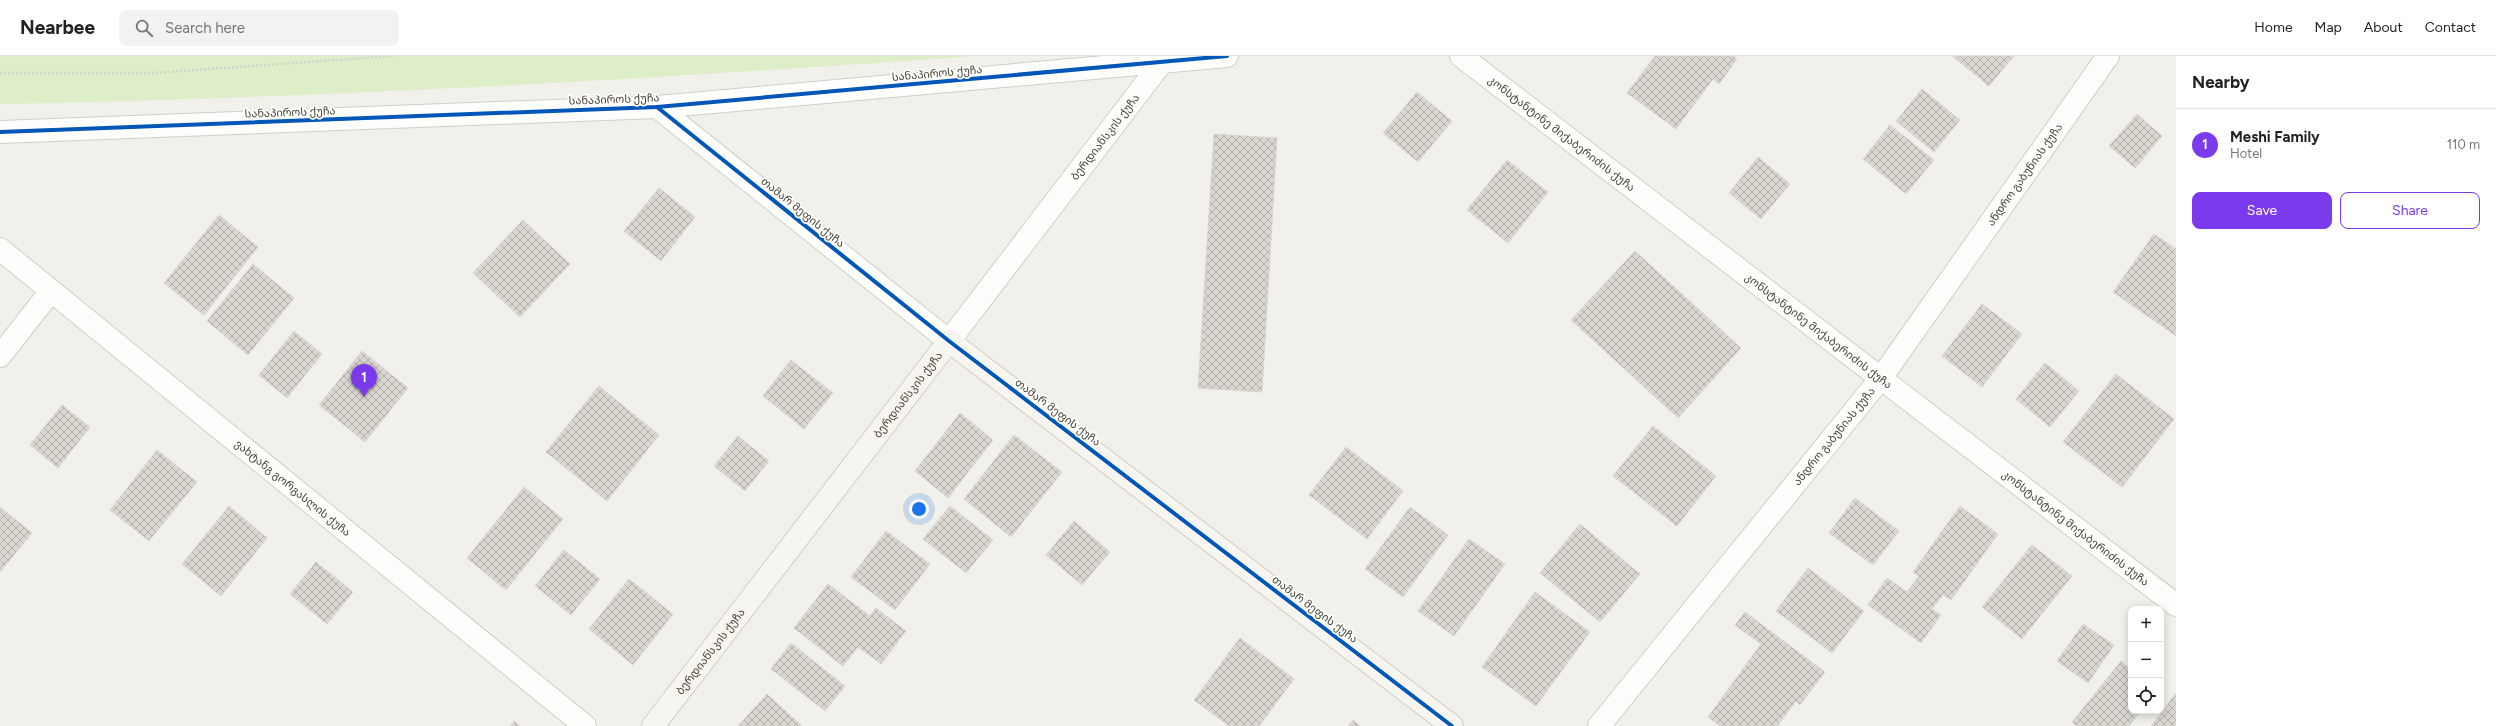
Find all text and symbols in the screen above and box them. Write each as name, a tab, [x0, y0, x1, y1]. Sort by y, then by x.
search box	[119, 10, 399, 46]
text: Nearbee	[20, 16, 95, 39]
icon: search	[133, 17, 155, 39]
text: Search here	[165, 19, 245, 37]
text: Home	[2254, 19, 2293, 36]
text: Map	[2315, 19, 2342, 36]
text: About	[2364, 19, 2403, 36]
text: Contact	[2425, 19, 2476, 36]
street label: სანაპიროს ქუჩა	[891, 63, 983, 84]
text: Nearby	[2192, 72, 2250, 92]
street label: კონსტანტინე მიქაბერიძის ქუჩა	[1485, 73, 1637, 194]
street label: სანაპიროს ქუჩა	[568, 91, 660, 108]
street label: ბერდიანსკის ქუჩა	[1068, 92, 1142, 183]
street label: სანაპიროს ქუჩა	[244, 104, 336, 121]
street label: ანდრო გაბუნიას ქუჩა	[1984, 121, 2066, 228]
text: Meshi Family	[2230, 128, 2320, 146]
text: 1	[2202, 137, 2208, 152]
text: 110 m	[2447, 137, 2480, 152]
text: Hotel	[2230, 146, 2262, 161]
street label: თამარ მეფის ქუჩა	[758, 175, 847, 250]
button: Save	[2192, 192, 2332, 229]
button: Share	[2340, 192, 2480, 229]
street label: კონსტანტინე მიქაბერიძის ქუჩა	[1742, 271, 1894, 392]
street label: ბერდიანსკის ქუჩა	[871, 349, 945, 440]
pin: 1	[351, 364, 377, 397]
street label: თამარ მეფის ქუჩა	[1012, 376, 1103, 449]
street label: ანდრო გაბუნიას ქუჩა	[1791, 385, 1878, 488]
street label: ვახტანგ გორგასლის ქუჩა	[232, 437, 353, 539]
street label: კონსტანტინე მიქაბერიძის ქუჩა	[1999, 468, 2151, 589]
your location	[909, 499, 929, 519]
street label: თამარ მეფის ქუჩა	[1269, 573, 1360, 646]
street label: ბერდიანსკის ქუჩა	[674, 606, 748, 697]
map controls	[2128, 606, 2164, 714]
button: +	[2128, 606, 2164, 642]
button: −	[2128, 642, 2164, 678]
button: locate	[2128, 678, 2164, 714]

